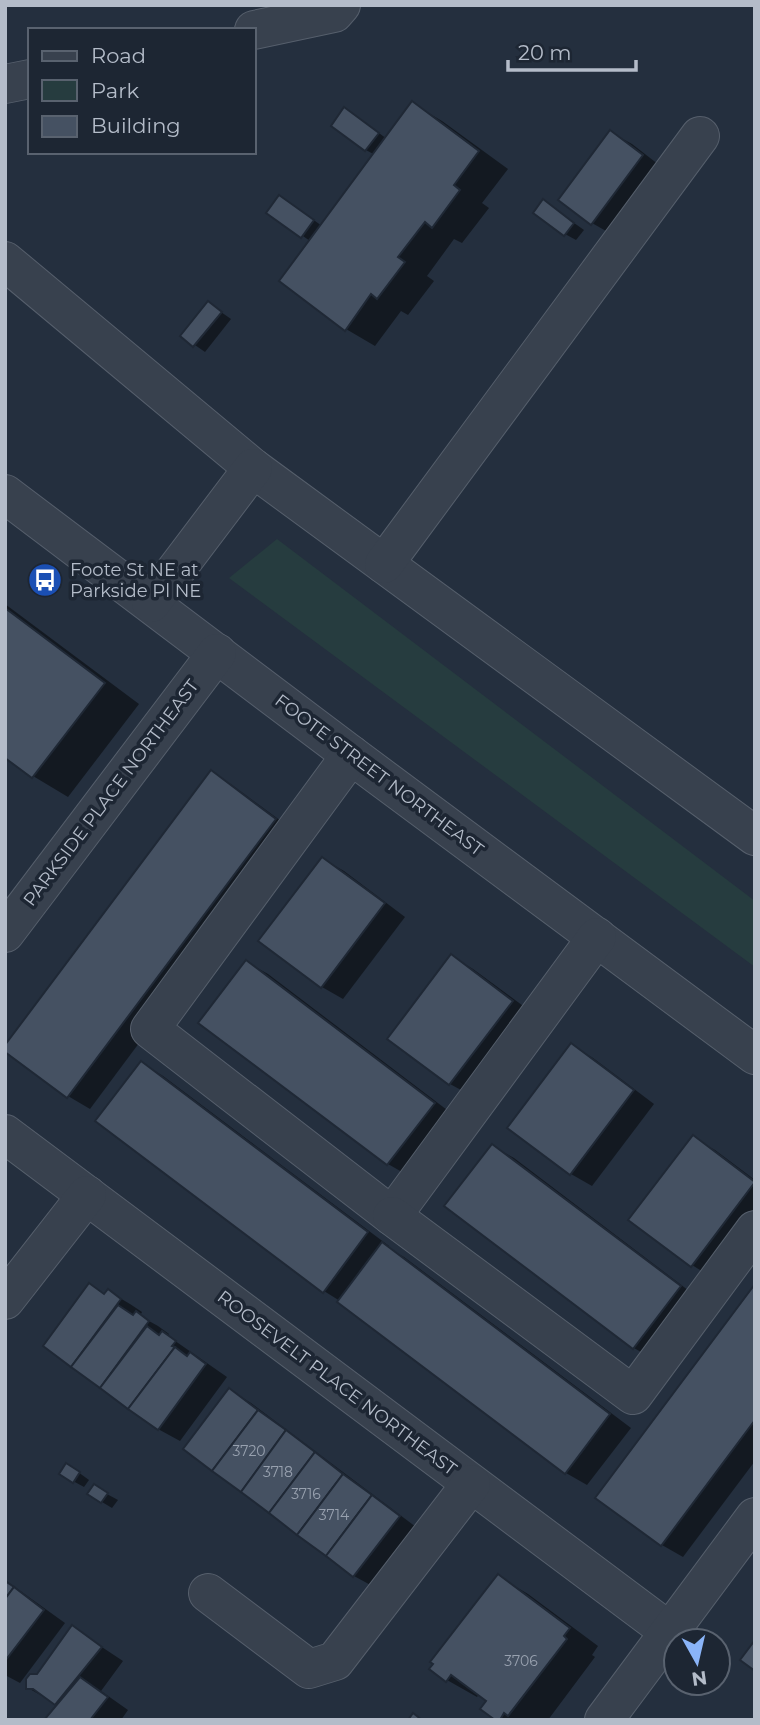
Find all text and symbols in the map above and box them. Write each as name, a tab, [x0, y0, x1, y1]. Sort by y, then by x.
legend	[28, 28, 256, 154]
scale bar	[508, 28, 636, 72]
text: 20 m	[518, 40, 572, 65]
text: Road	[91, 43, 146, 68]
text: Park	[91, 78, 139, 103]
text: Building	[91, 113, 181, 138]
place label: Foote St NE at Parkside Pl NE	[70, 559, 201, 602]
bus stop icon: Foote St NE at Parkside Pl NE	[26, 561, 64, 599]
street label: PARKSIDE PLACE NORTHEAST	[19, 675, 204, 911]
street label: FOOTE STREET NORTHEAST	[270, 689, 488, 861]
street label: ROOSEVELT PLACE NORTHEAST	[213, 1286, 462, 1481]
house number: 3720	[232, 1442, 266, 1460]
house number: 3718	[263, 1463, 293, 1481]
house number: 3716	[291, 1485, 321, 1503]
house number: 3714	[319, 1506, 350, 1524]
north arrow	[662, 1627, 732, 1697]
house number: 3706	[504, 1652, 538, 1670]
text: N	[690, 1666, 709, 1691]

